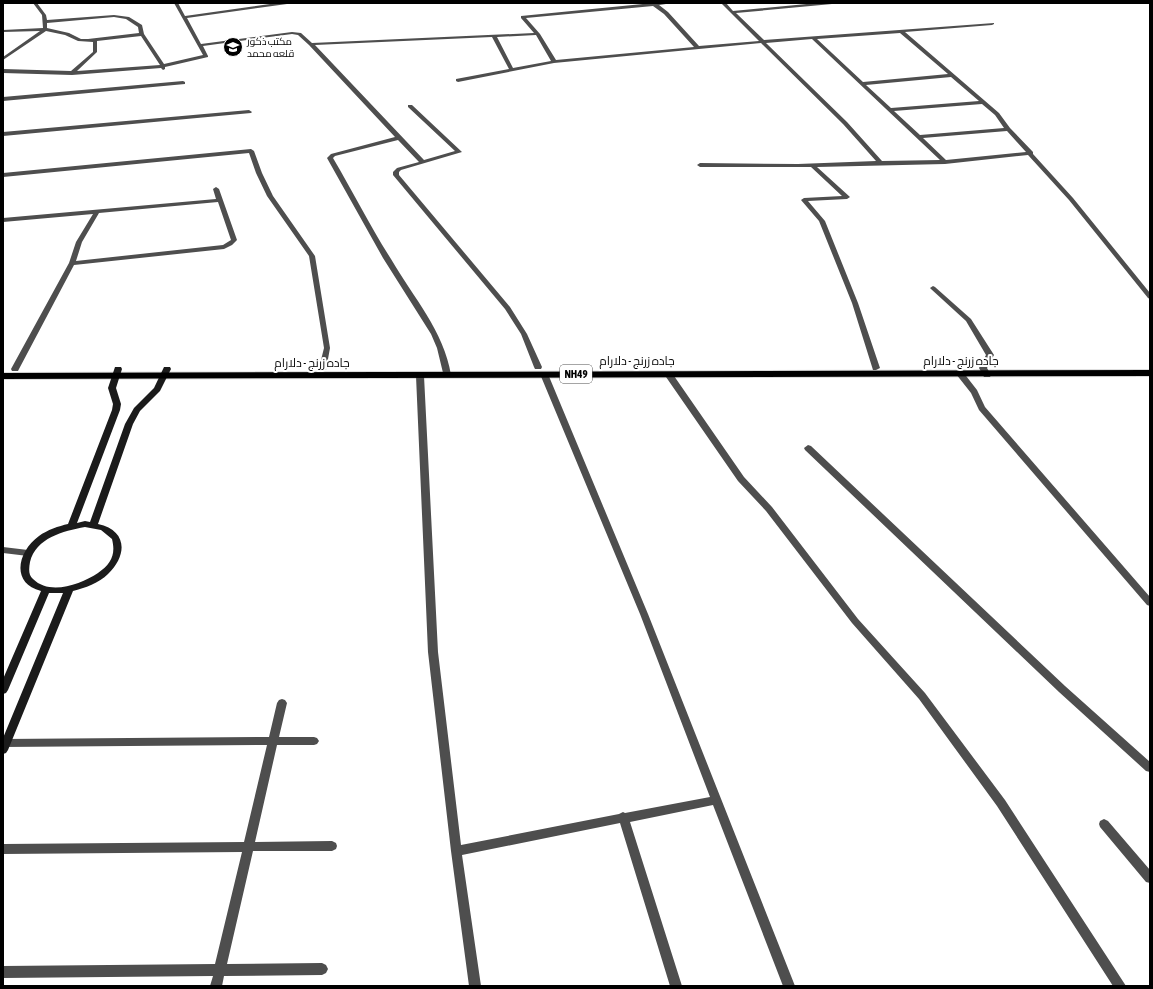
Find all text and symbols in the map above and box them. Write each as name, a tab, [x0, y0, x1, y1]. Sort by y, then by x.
school or university icon: مکتب ذکور قلعه محمد	[222, 36, 244, 58]
place label: مکتب ذکور قلعه محمد	[246, 36, 294, 59]
street label: جاده زرنج - دلارام	[599, 354, 675, 369]
street label: جاده زرنج - دلارام	[923, 354, 999, 369]
street label: جاده زرنج - دلارام	[274, 356, 350, 371]
road number: NH49	[560, 365, 592, 383]

